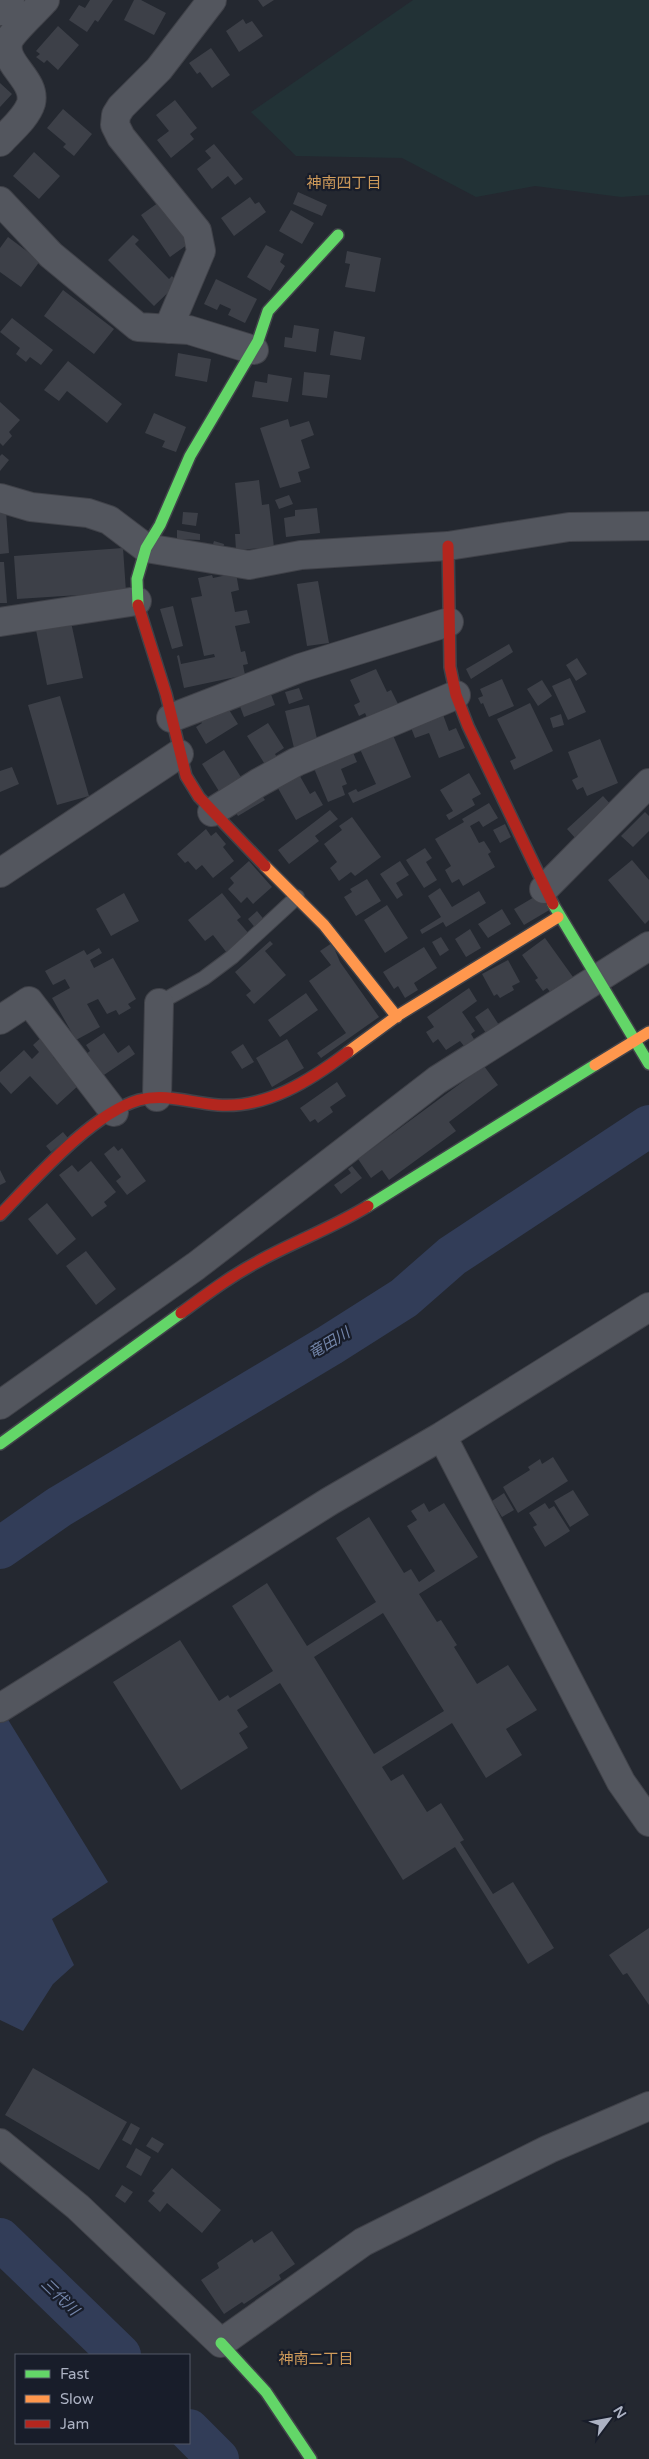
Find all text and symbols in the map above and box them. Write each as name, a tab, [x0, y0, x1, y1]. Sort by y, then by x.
district label: 神南四丁目	[306, 174, 382, 192]
water label: 竜田川	[305, 1323, 355, 1362]
water label: 三代川	[38, 2275, 84, 2320]
district label: 神南二丁目	[278, 2350, 354, 2368]
legend	[15, 2354, 190, 2444]
text: Fast	[60, 2365, 90, 2383]
text: Slow	[60, 2390, 94, 2408]
north arrow	[584, 2394, 634, 2444]
text: N	[609, 2403, 630, 2422]
text: Jam	[60, 2415, 89, 2433]

